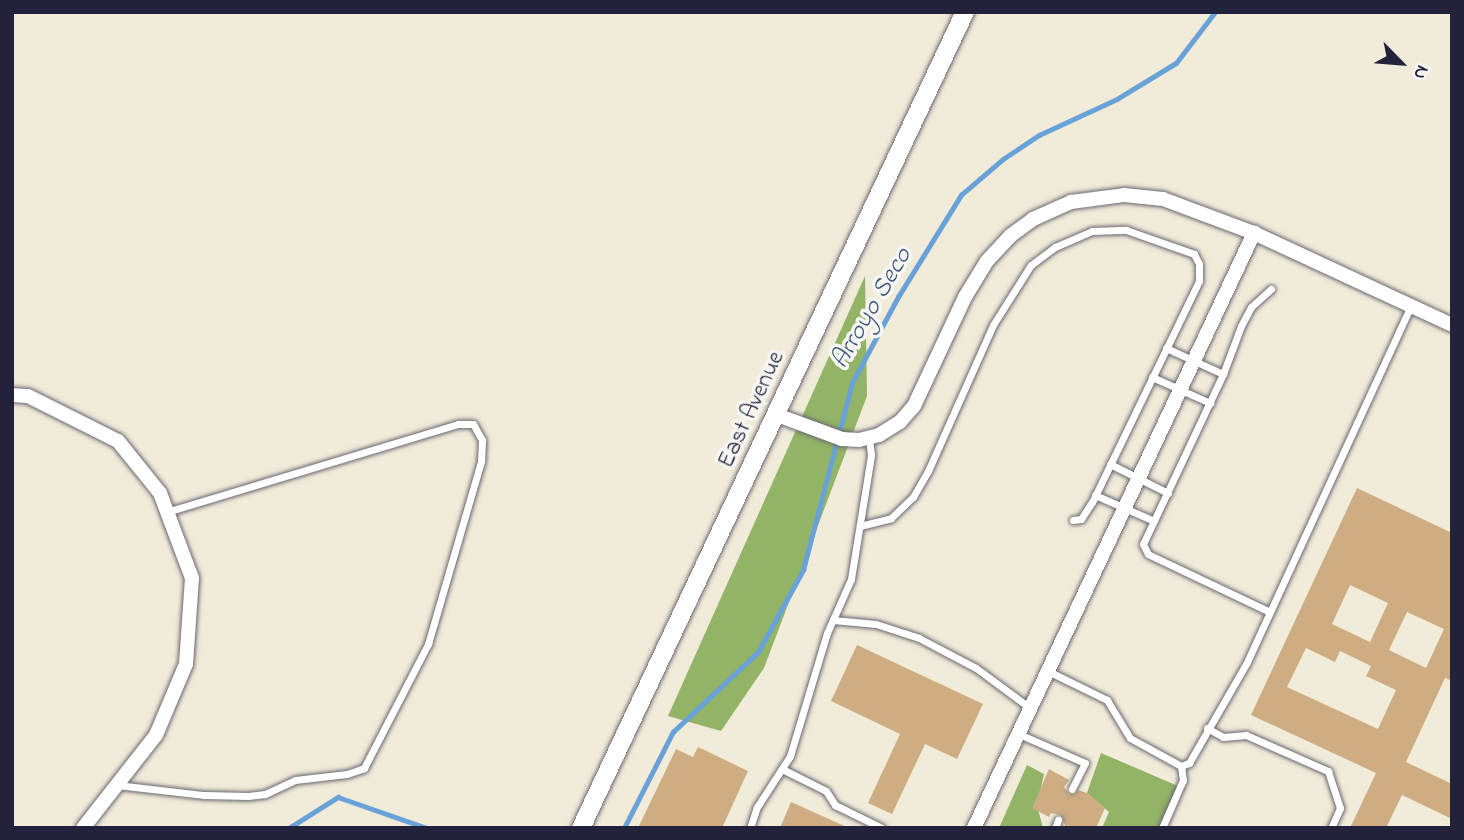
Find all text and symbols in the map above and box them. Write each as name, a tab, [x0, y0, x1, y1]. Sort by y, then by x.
north arrow	[1366, 28, 1436, 98]
text: N	[1406, 61, 1435, 84]
water label: Arroyo Seco	[826, 243, 920, 375]
street label: East Avenue	[712, 347, 792, 473]

